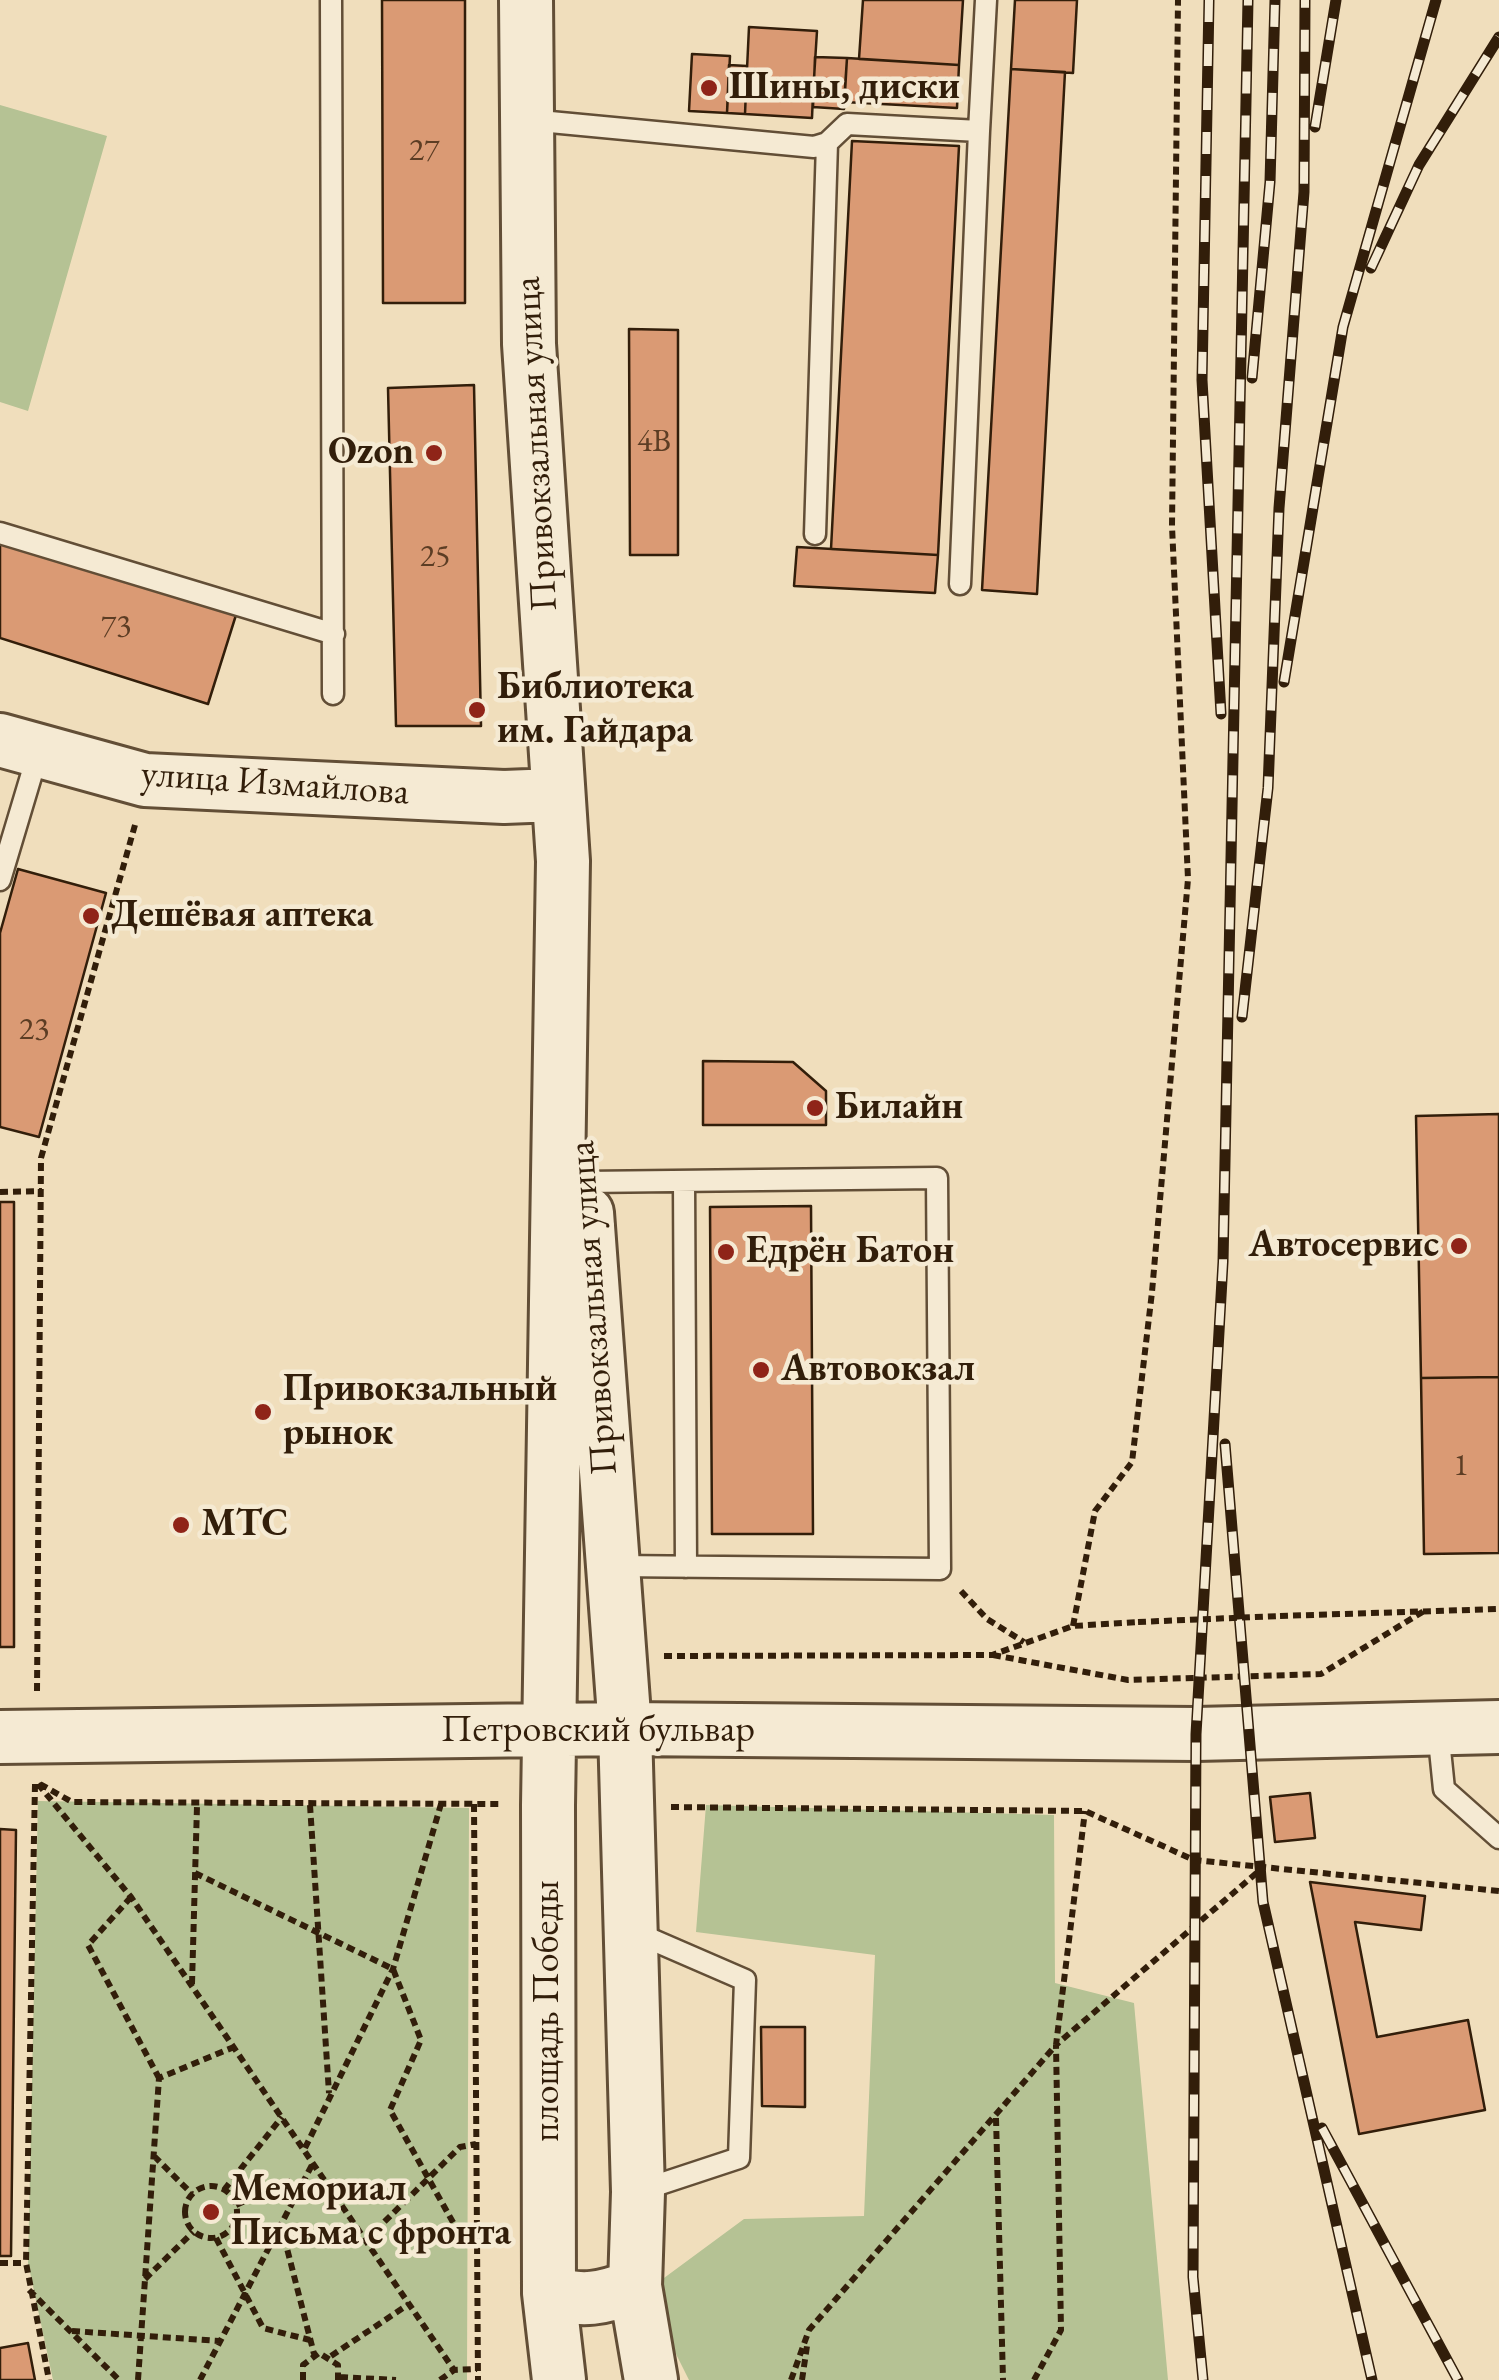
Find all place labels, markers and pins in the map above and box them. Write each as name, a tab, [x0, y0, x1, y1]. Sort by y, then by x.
place label: Шины, диски	[729, 65, 960, 111]
marker: Шины, диски	[698, 77, 720, 99]
place label: Ozon	[328, 430, 414, 476]
marker: Ozon	[423, 442, 445, 464]
place label: Библиотека им. Гайдара	[497, 665, 694, 754]
marker: Библиотека им. Гайдара	[466, 699, 488, 721]
place label: Дешёвая аптека	[111, 893, 373, 939]
marker: Дешёвая аптека	[80, 905, 102, 927]
place label: Билайн	[835, 1085, 963, 1131]
marker: Билайн	[804, 1097, 826, 1119]
place label: Автосервис	[1249, 1223, 1439, 1269]
place label: Едрён Батон	[746, 1229, 954, 1275]
marker: Автосервис	[1448, 1235, 1470, 1257]
marker: Едрён Батон	[715, 1241, 737, 1263]
place label: Автовокзал	[781, 1347, 975, 1393]
marker: Автовокзал	[750, 1359, 772, 1381]
place label: Привокзальный рынок	[283, 1367, 557, 1456]
marker: Привокзальный рынок	[252, 1401, 274, 1423]
place label: МТС	[201, 1502, 288, 1548]
marker: МТС	[170, 1514, 192, 1536]
place label: Мемориал Письма с фронта	[231, 2167, 511, 2256]
marker: Мемориал Письма с фронта	[200, 2201, 222, 2223]

